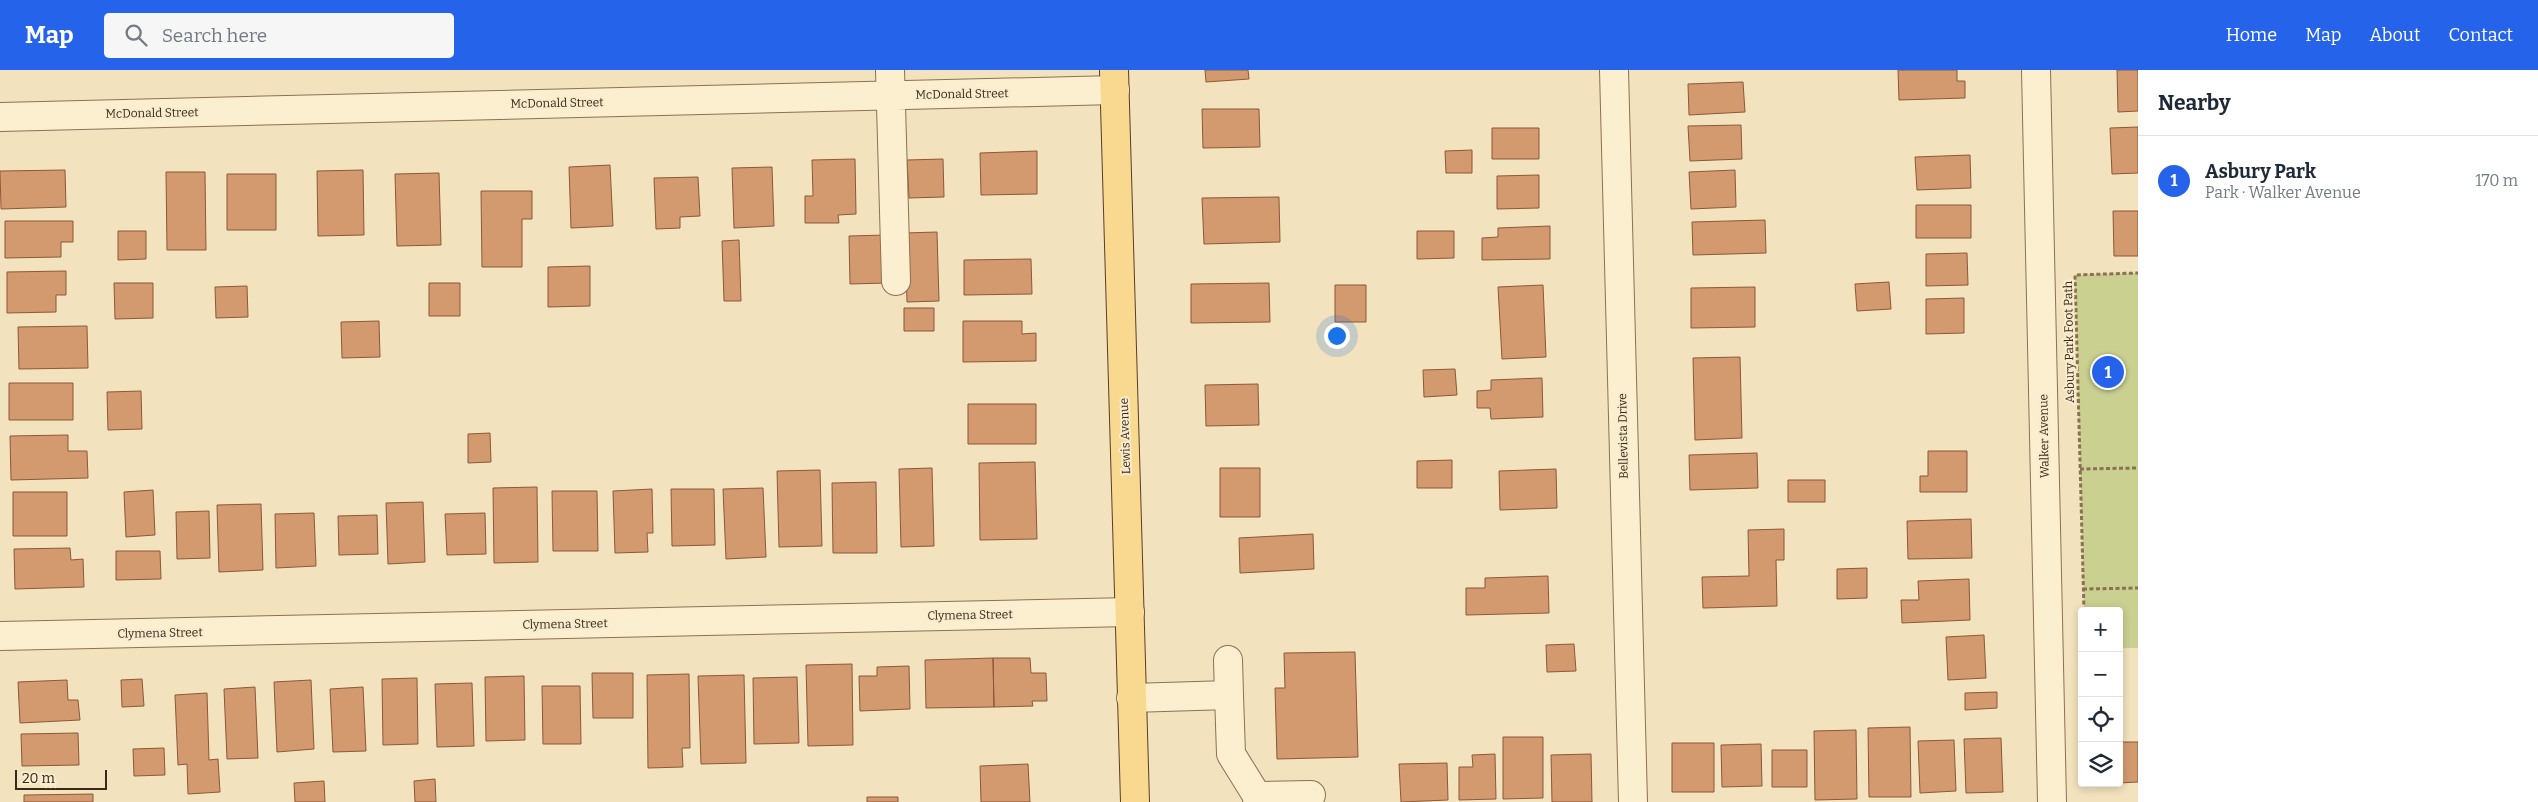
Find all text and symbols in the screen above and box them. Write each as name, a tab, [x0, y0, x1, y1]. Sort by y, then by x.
search box	[104, 13, 454, 58]
text: Map	[25, 21, 74, 49]
icon: search	[122, 21, 150, 49]
text: Search here	[162, 24, 267, 47]
text: Home	[2226, 24, 2277, 46]
text: Map	[2305, 24, 2341, 46]
text: About	[2369, 24, 2420, 46]
text: Contact	[2448, 24, 2513, 46]
street label: McDonald Street	[915, 86, 1009, 102]
text: Nearby	[2158, 90, 2231, 116]
street label: McDonald Street	[510, 95, 604, 111]
street label: McDonald Street	[105, 105, 199, 121]
text: Asbury Park	[2205, 160, 2316, 183]
text: 1	[2171, 171, 2177, 190]
text: 170 m	[2475, 171, 2518, 190]
text: Park · Walker Avenue	[2205, 183, 2361, 202]
street label: Asbury Park Foot Path	[2061, 280, 2077, 403]
your location	[1324, 323, 1350, 349]
pin: 1	[2092, 353, 2124, 391]
street label: Bellevista Drive	[1615, 393, 1631, 479]
street label: Walker Avenue	[2036, 394, 2052, 478]
street label: Lewis Avenue	[1117, 398, 1133, 474]
street label: Clymena Street	[927, 607, 1013, 623]
map controls	[2078, 607, 2123, 787]
button: +	[2078, 607, 2123, 652]
street label: Clymena Street	[522, 616, 608, 632]
street label: Clymena Street	[117, 625, 203, 641]
button: −	[2078, 652, 2123, 697]
button: locate	[2078, 697, 2123, 742]
button: layers	[2078, 742, 2123, 787]
scale bar	[15, 767, 108, 790]
text: 20 m	[22, 770, 55, 787]

